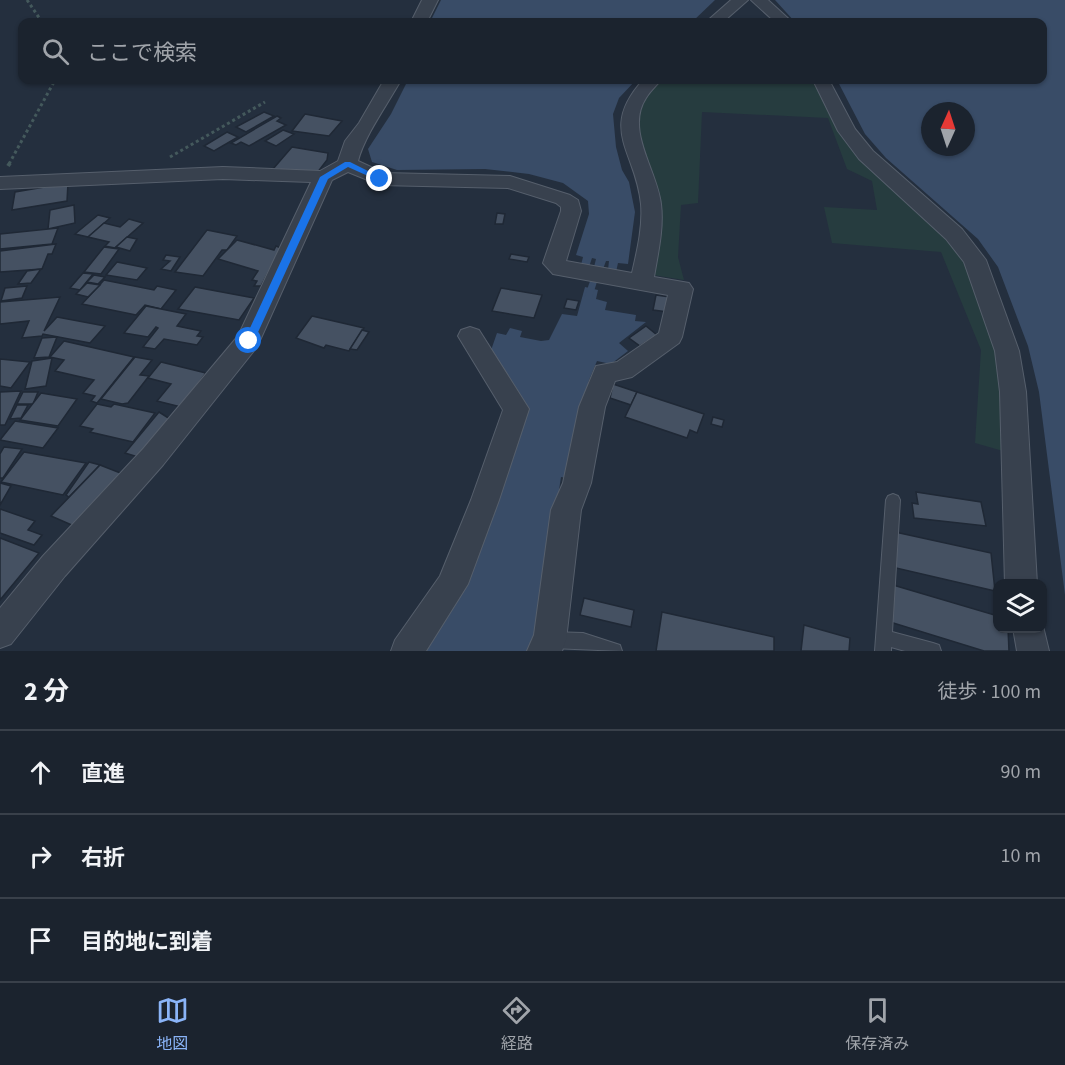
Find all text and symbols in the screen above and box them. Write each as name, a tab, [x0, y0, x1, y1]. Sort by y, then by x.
search box	[18, 18, 1047, 84]
icon: search	[39, 35, 72, 68]
text: ここで検索	[87, 37, 197, 69]
north arrow	[921, 102, 975, 156]
route end	[366, 165, 392, 191]
route start	[235, 327, 261, 353]
map controls	[993, 579, 1047, 633]
button: layers	[993, 579, 1047, 633]
text: 2 分	[24, 673, 69, 710]
text: 徒歩 · 100 m	[938, 678, 1041, 706]
icon: ahead	[24, 756, 57, 789]
text: 直進	[81, 758, 125, 790]
text: 90 m	[1001, 758, 1041, 786]
icon: right	[24, 840, 57, 873]
text: 右折	[81, 842, 125, 874]
text: 10 m	[1001, 842, 1041, 870]
icon: arrive	[24, 924, 57, 957]
text: 目的地に到着	[81, 926, 213, 958]
tab: 地図	[156, 994, 189, 1055]
tab: 経路	[500, 994, 533, 1055]
tab: 保存済み	[845, 994, 909, 1055]

